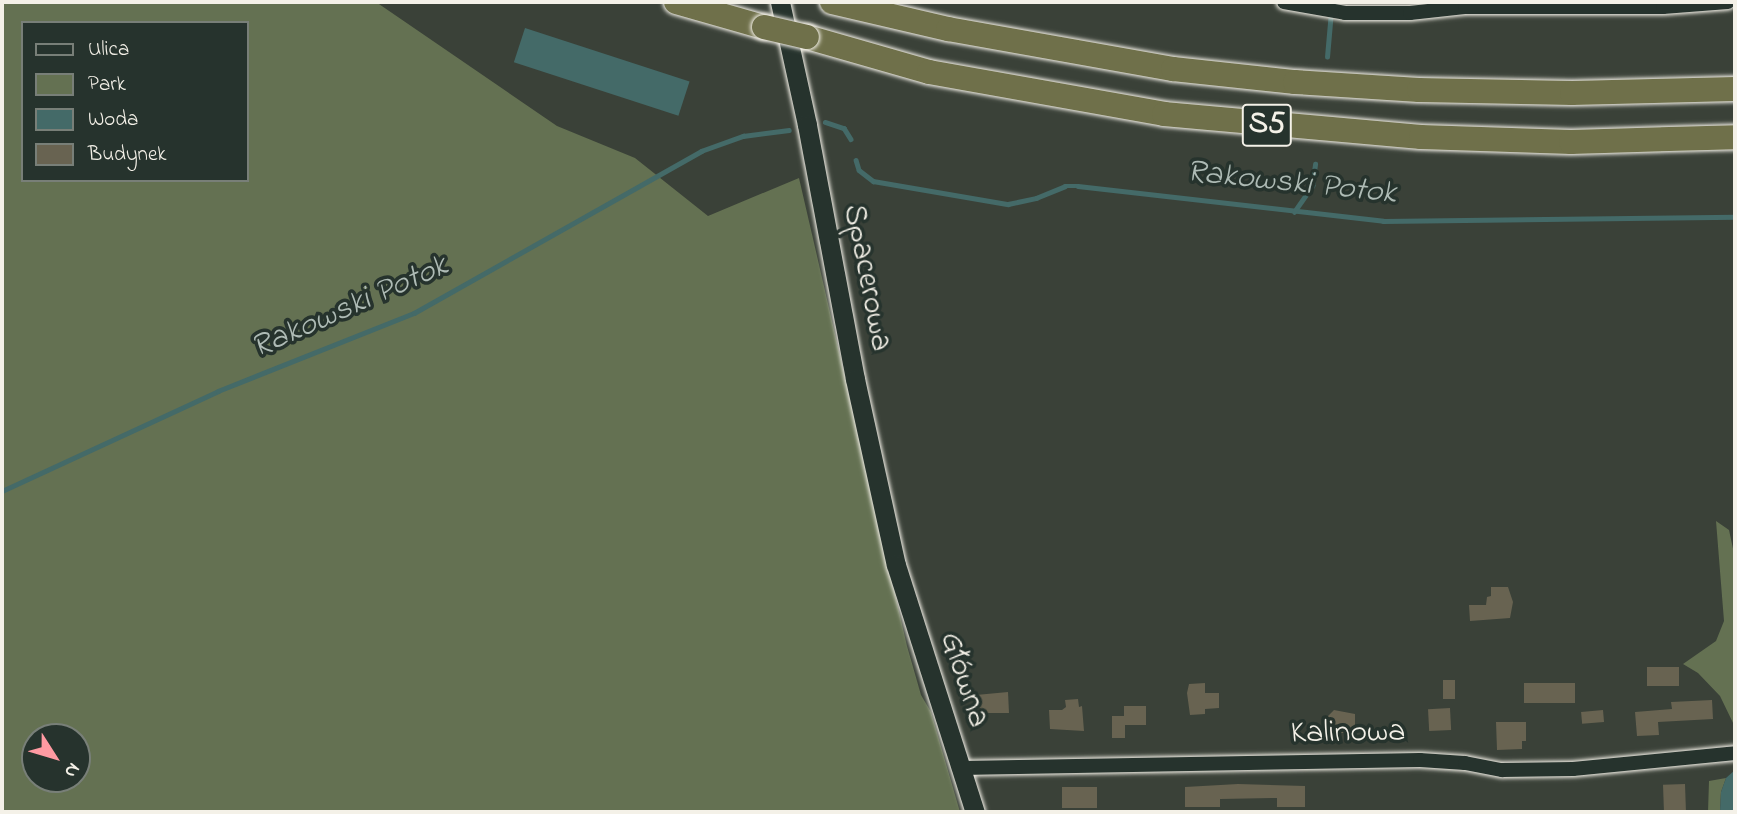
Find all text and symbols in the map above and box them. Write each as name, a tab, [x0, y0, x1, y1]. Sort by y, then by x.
legend	[21, 21, 248, 182]
text: Ulica	[88, 35, 129, 65]
text: Park	[88, 70, 126, 100]
road number: S5	[1241, 99, 1293, 152]
text: Woda	[88, 105, 138, 135]
text: Budynek	[88, 140, 167, 170]
water label: Rakowski Potok	[1184, 153, 1398, 215]
street label: Spacerowa	[833, 201, 899, 355]
water label: Rakowski Potok	[246, 247, 454, 369]
street label: Główna	[930, 627, 996, 733]
street label: Kalinowa	[1290, 714, 1406, 754]
north arrow	[21, 723, 91, 793]
text: N	[57, 756, 86, 783]

